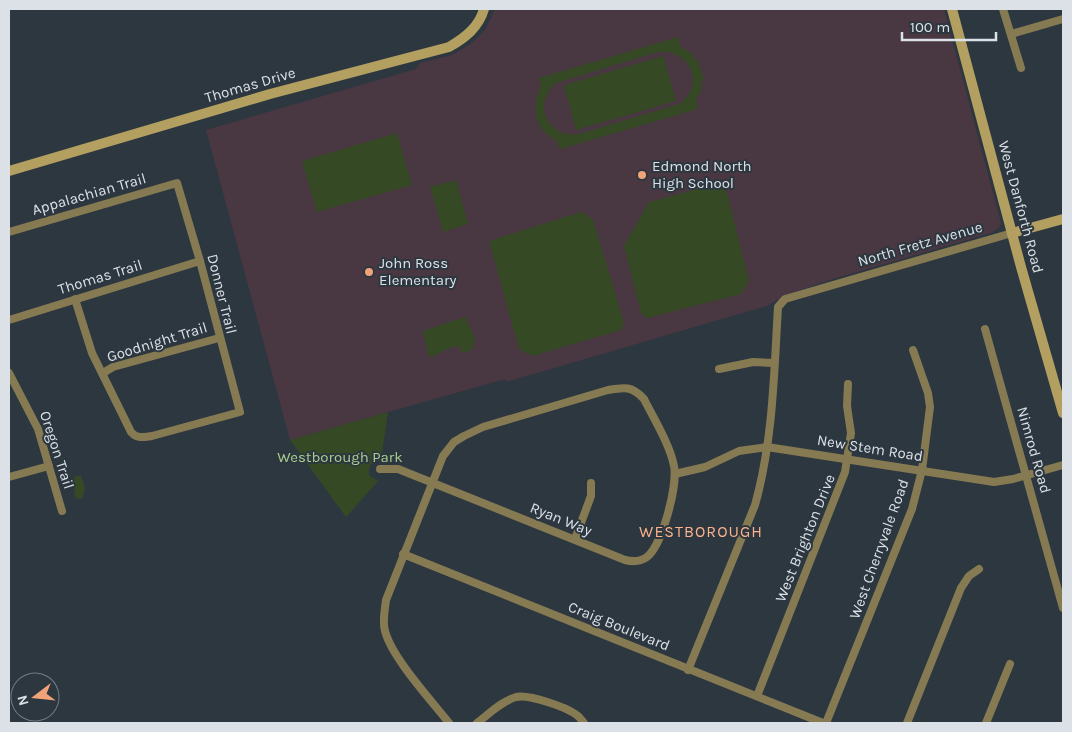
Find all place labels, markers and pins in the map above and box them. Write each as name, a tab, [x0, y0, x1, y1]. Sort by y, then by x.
place label: Edmond North High School	[652, 157, 752, 192]
marker: Edmond North High School	[636, 169, 648, 181]
place label: John Ross Elementary	[379, 254, 456, 289]
marker: John Ross Elementary	[363, 266, 375, 278]

